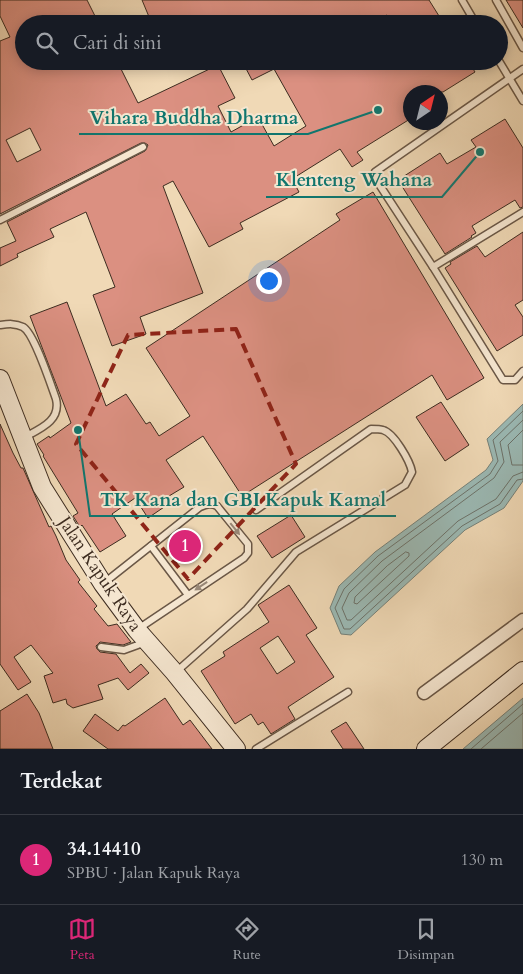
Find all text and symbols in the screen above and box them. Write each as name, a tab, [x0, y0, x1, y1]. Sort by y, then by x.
search box	[15, 15, 508, 70]
icon: search	[33, 29, 61, 57]
text: Cari di sini	[73, 30, 162, 56]
north arrow	[403, 85, 448, 130]
callout: Vihara Buddha Dharma	[79, 100, 308, 134]
text: Vihara Buddha Dharma	[90, 105, 299, 131]
callout: Klenteng Wahana	[266, 163, 442, 197]
text: Klenteng Wahana	[276, 167, 433, 193]
your location	[256, 268, 282, 294]
callout: TK Kana dan GBI Kapuk Kamal	[90, 482, 396, 516]
text: TK Kana dan GBI Kapuk Kamal	[100, 487, 387, 513]
street label: Jalan Kapuk Raya	[51, 509, 148, 637]
one-way arrow	[230, 522, 241, 535]
pin: 1	[169, 527, 201, 565]
one-way arrow	[195, 582, 208, 591]
text: Terdekat	[20, 767, 102, 796]
text: 34.14410	[67, 836, 141, 862]
text: 1	[32, 849, 40, 871]
text: 130 m	[461, 849, 503, 871]
text: SPBU · Jalan Kapuk Raya	[67, 862, 240, 884]
tab: Peta	[68, 915, 96, 964]
tab: Rute	[233, 915, 261, 964]
tab: Disimpan	[398, 915, 455, 964]

